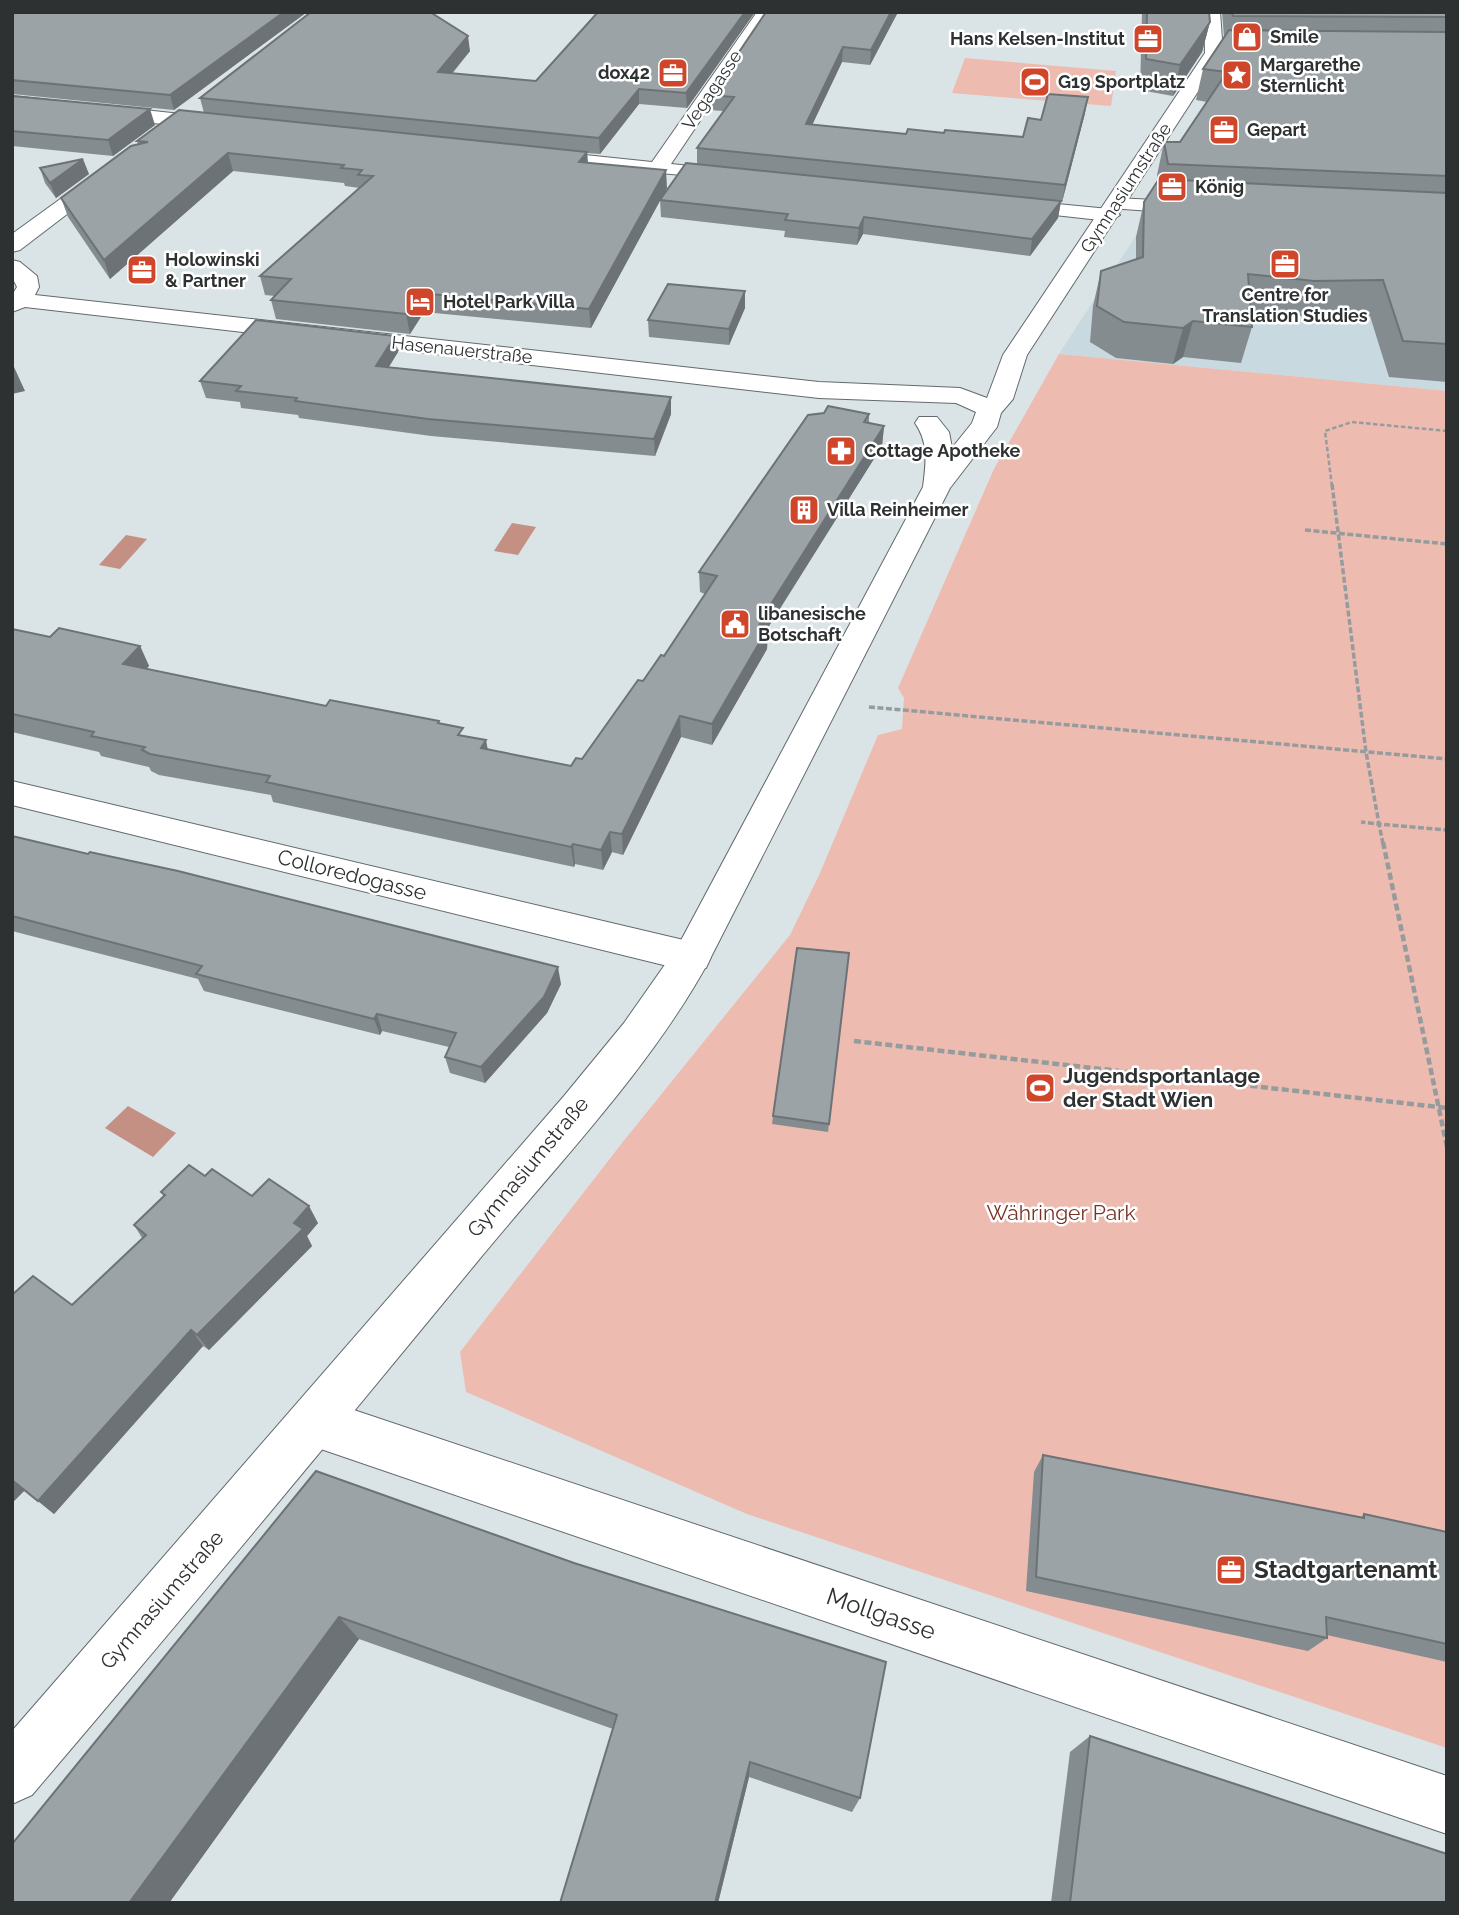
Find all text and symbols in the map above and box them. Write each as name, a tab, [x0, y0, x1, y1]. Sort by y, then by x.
shop icon: Smile	[1230, 20, 1264, 54]
office icon: Hans Kelsen-Institut	[1131, 22, 1165, 56]
place label: Smile	[1270, 26, 1319, 47]
place label: Hans Kelsen-Institut	[950, 28, 1125, 49]
street label: Vegagasse	[677, 46, 746, 133]
place label: Margarethe Sternlicht	[1260, 54, 1361, 96]
office icon: dox42	[656, 56, 690, 90]
place icon: Margarethe Sternlicht	[1220, 58, 1254, 92]
place label: dox42	[598, 62, 650, 83]
sports icon: G19 Sportplatz	[1018, 65, 1052, 99]
place label: G19 Sportplatz	[1058, 71, 1185, 92]
office icon: Gepart	[1207, 113, 1241, 147]
street label: Gymnasiumstraße	[1076, 119, 1176, 257]
place label: Gepart	[1247, 119, 1307, 140]
office icon: König	[1155, 170, 1189, 204]
place label: König	[1195, 176, 1244, 197]
office icon: Centre for Translation Studies	[1268, 247, 1302, 281]
place label: Holowinski & Partner	[165, 249, 260, 291]
office icon: Holowinski & Partner	[125, 253, 159, 287]
place label: Centre for Translation Studies	[1202, 284, 1368, 326]
hotel icon: Hotel Park Villa	[403, 285, 437, 319]
place label: Hotel Park Villa	[443, 291, 575, 312]
street label: Hasenauerstraße	[391, 332, 534, 367]
pharmacy icon: Cottage Apotheke	[824, 434, 858, 468]
place label: Cottage Apotheke	[864, 440, 1021, 461]
building icon: Villa Reinheimer	[787, 493, 821, 527]
place label: Villa Reinheimer	[827, 499, 968, 520]
place label: libanesische Botschaft	[758, 603, 866, 645]
public building icon: libanesische Botschaft	[718, 607, 752, 641]
street label: Colloredogasse	[275, 844, 429, 905]
place label: Jugendsportanlage der Stadt Wien	[1063, 1063, 1261, 1112]
sports icon: Jugendsportanlage der Stadt Wien	[1023, 1071, 1057, 1105]
street label: Gymnasiumstraße	[462, 1091, 594, 1242]
park label: Währinger Park	[986, 1200, 1136, 1225]
street label: Gymnasiumstraße	[95, 1525, 229, 1674]
office icon: Stadtgartenamt	[1214, 1553, 1248, 1587]
place label: Stadtgartenamt	[1254, 1555, 1437, 1584]
street label: Mollgasse	[823, 1581, 939, 1646]

